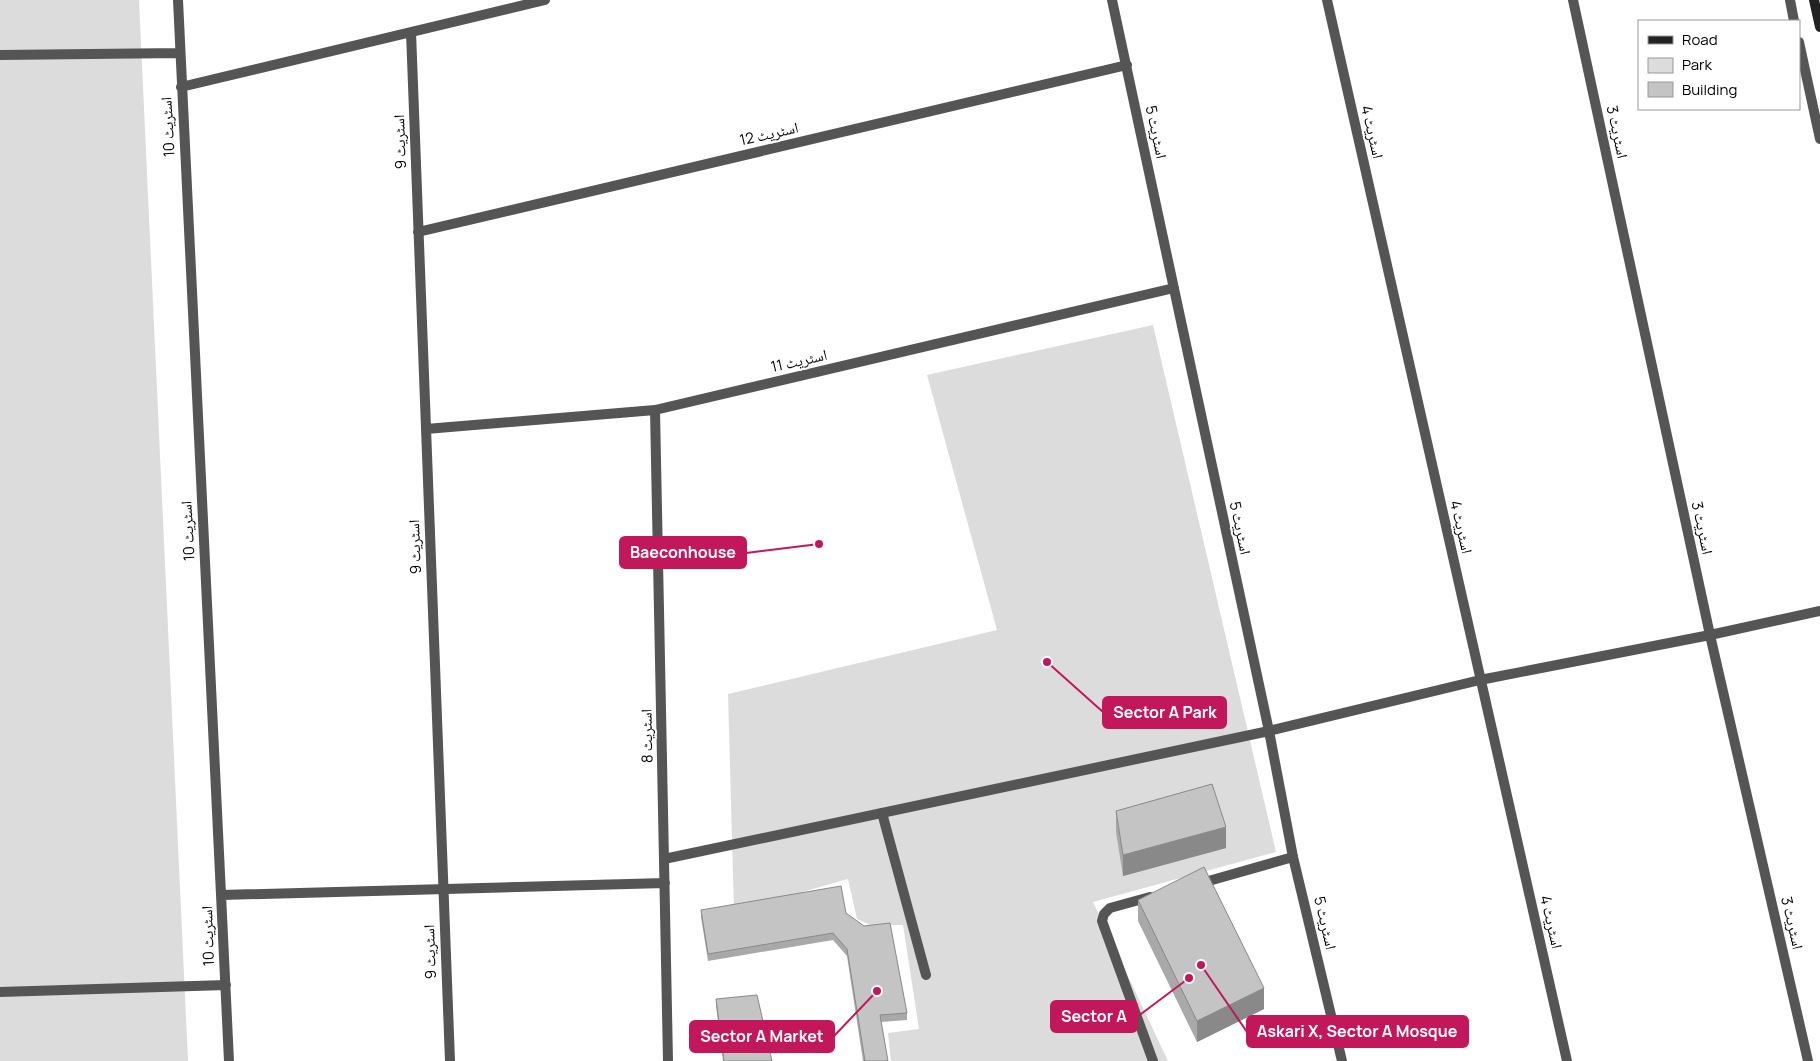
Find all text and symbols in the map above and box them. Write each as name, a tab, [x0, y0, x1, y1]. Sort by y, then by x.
legend	[1638, 20, 1800, 110]
text: Road	[1682, 29, 1718, 50]
text: Park	[1682, 54, 1712, 75]
text: Building	[1682, 79, 1737, 100]
street label: اسٹریٹ 10	[155, 96, 180, 158]
street label: اسٹریٹ 5	[1141, 103, 1172, 160]
street label: اسٹریٹ 4	[1356, 103, 1389, 161]
street label: اسٹریٹ 3	[1602, 103, 1633, 160]
street label: اسٹریٹ 9	[388, 114, 411, 170]
street label: اسٹریٹ 12	[737, 117, 800, 150]
street label: اسٹریٹ 11	[769, 344, 829, 377]
street label: اسٹریٹ 4	[1445, 498, 1478, 556]
street label: اسٹریٹ 5	[1225, 499, 1256, 556]
street label: اسٹریٹ 3	[1687, 499, 1718, 556]
street label: اسٹریٹ 10	[175, 500, 200, 562]
street label: اسٹریٹ 9	[403, 519, 426, 575]
callout: Baeconhouse	[620, 537, 746, 568]
text: Baeconhouse	[630, 541, 736, 563]
callout: Sector A Park	[1103, 697, 1226, 728]
text: Sector A Park	[1113, 701, 1217, 723]
street label: اسٹریٹ 8	[636, 709, 657, 763]
street label: اسٹریٹ 4	[1535, 893, 1568, 951]
street label: اسٹریٹ 5	[1309, 894, 1342, 952]
street label: اسٹریٹ 3	[1776, 894, 1809, 951]
street label: اسٹریٹ 10	[196, 906, 219, 967]
street label: اسٹریٹ 9	[418, 924, 441, 980]
callout: Sector A	[1051, 1001, 1137, 1032]
text: Sector A	[1061, 1005, 1127, 1027]
callout: Askari X, Sector A Mosque	[1247, 1016, 1468, 1047]
text: Askari X, Sector A Mosque	[1257, 1020, 1458, 1042]
callout: Sector A Market	[690, 1021, 834, 1052]
text: Sector A Market	[700, 1025, 824, 1047]

